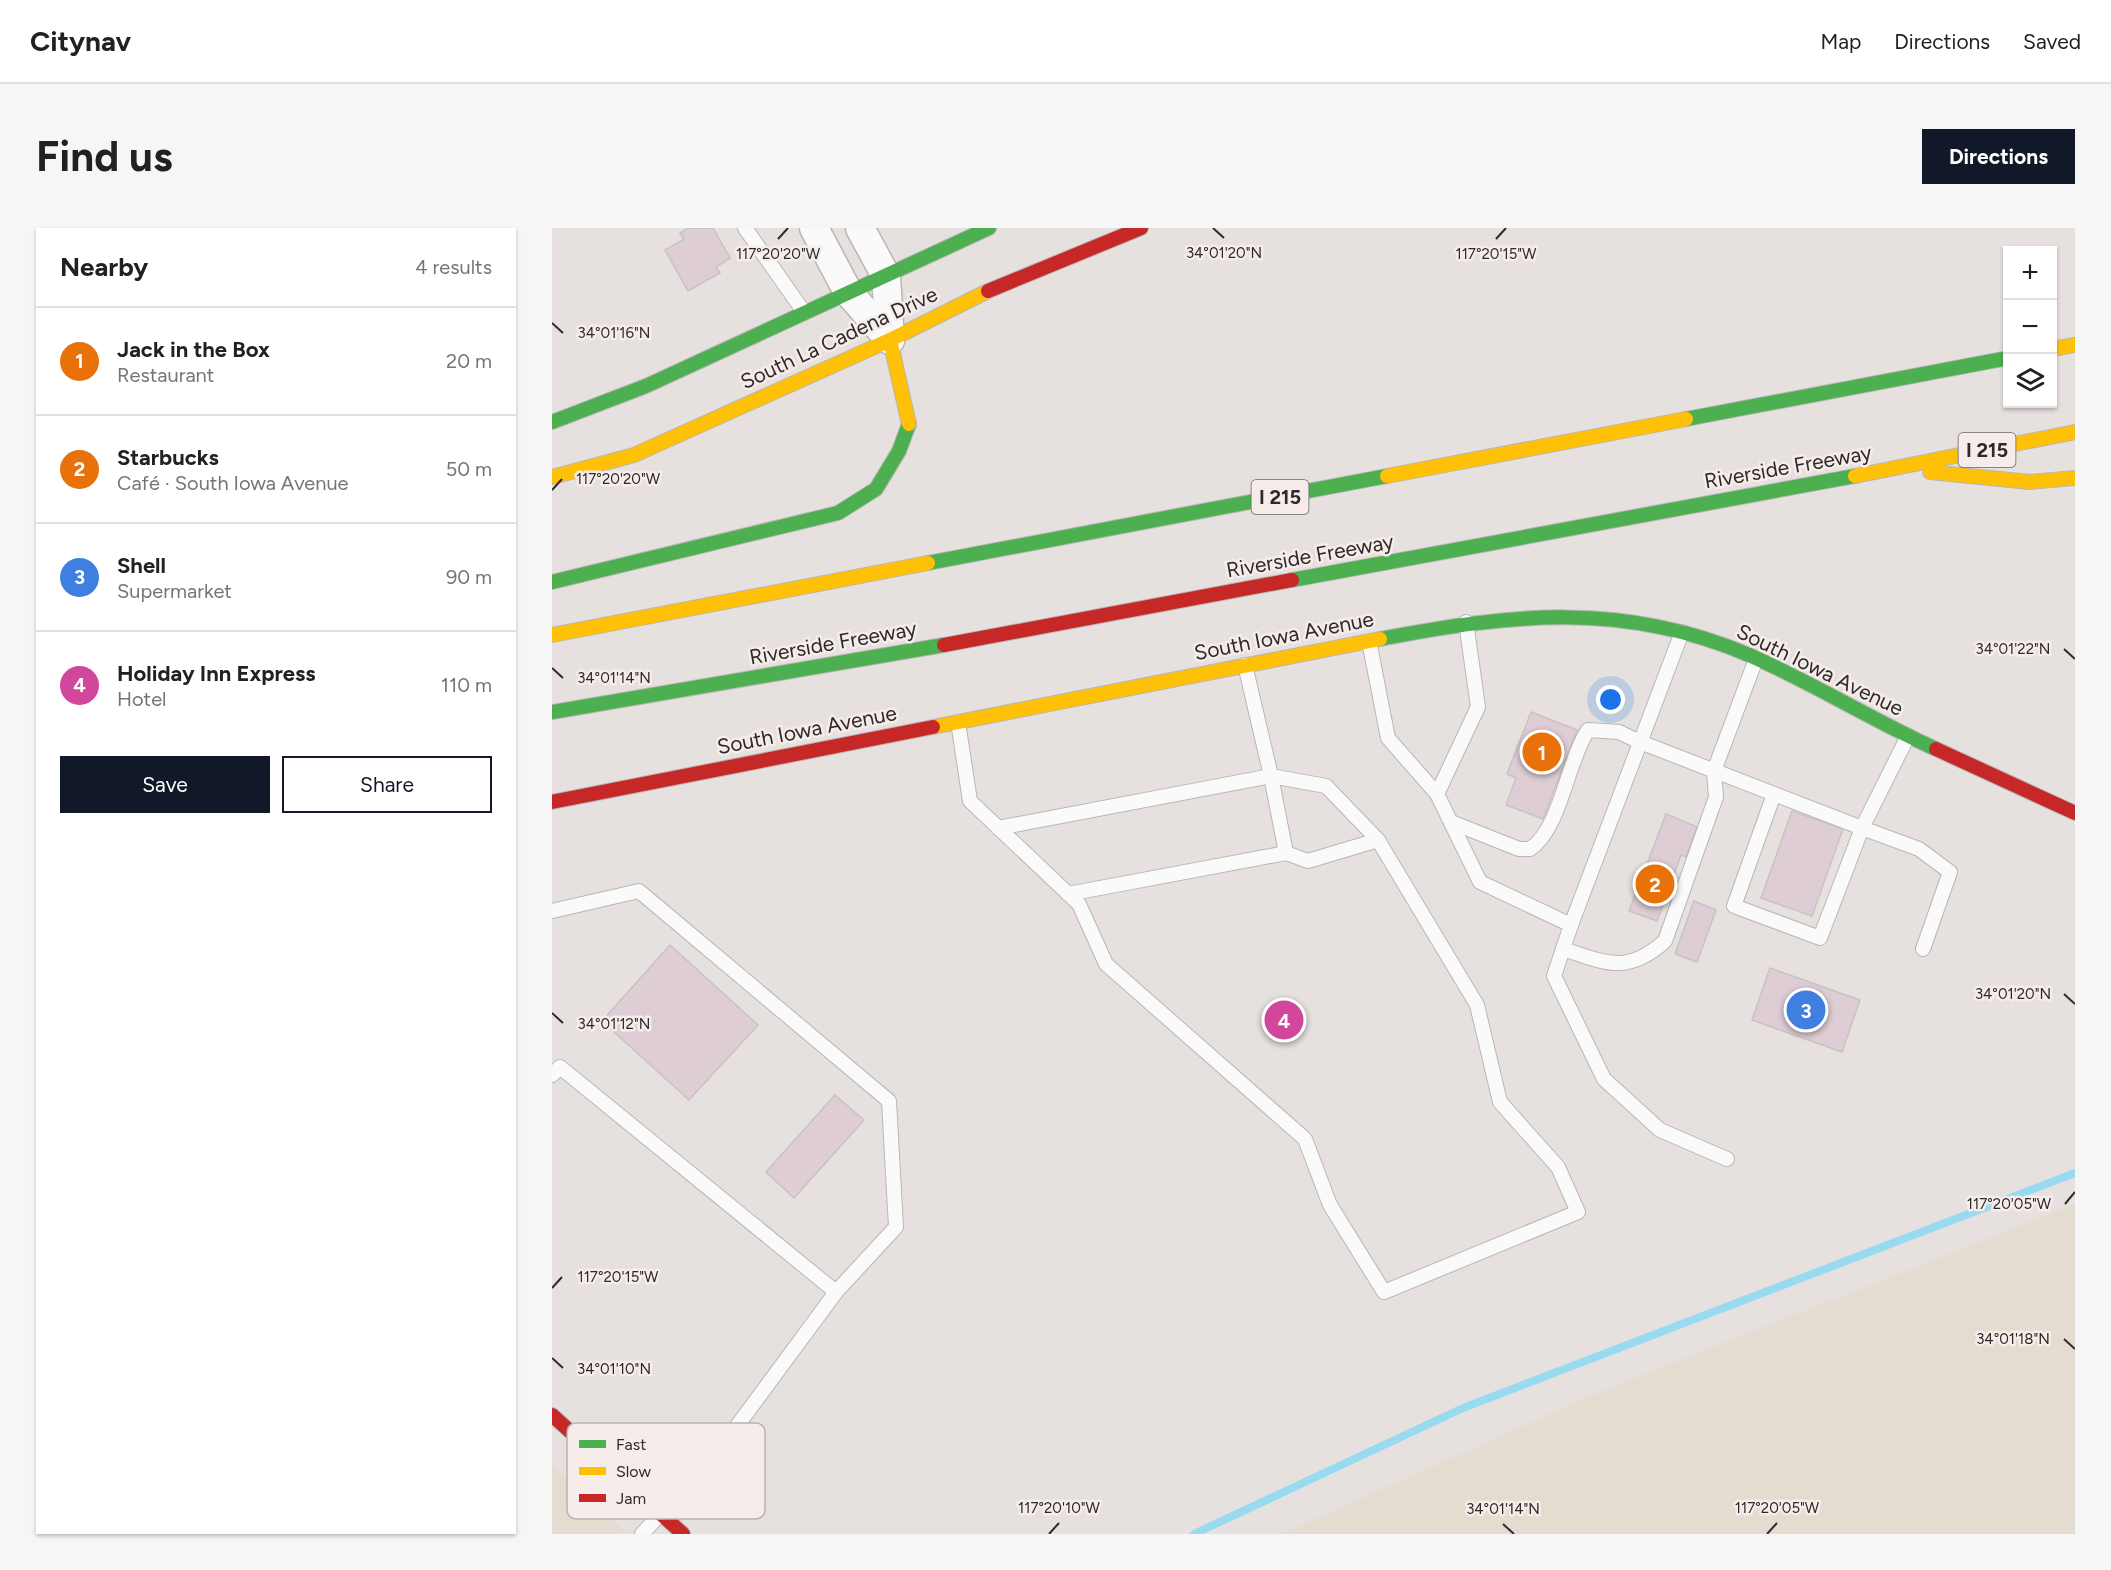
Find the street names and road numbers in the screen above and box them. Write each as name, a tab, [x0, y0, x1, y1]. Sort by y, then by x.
street label: South La Cadena Drive	[736, 281, 941, 394]
road number: I 215	[1958, 433, 2016, 467]
street label: Riverside Freeway	[1702, 439, 1874, 494]
road number: I 215	[1252, 480, 1308, 514]
street label: Riverside Freeway	[1224, 528, 1396, 583]
street label: South Iowa Avenue	[1192, 606, 1376, 665]
street label: Riverside Freeway	[747, 615, 919, 670]
street label: South Iowa Avenue	[1733, 618, 1908, 721]
street label: South Iowa Avenue	[715, 700, 899, 759]

